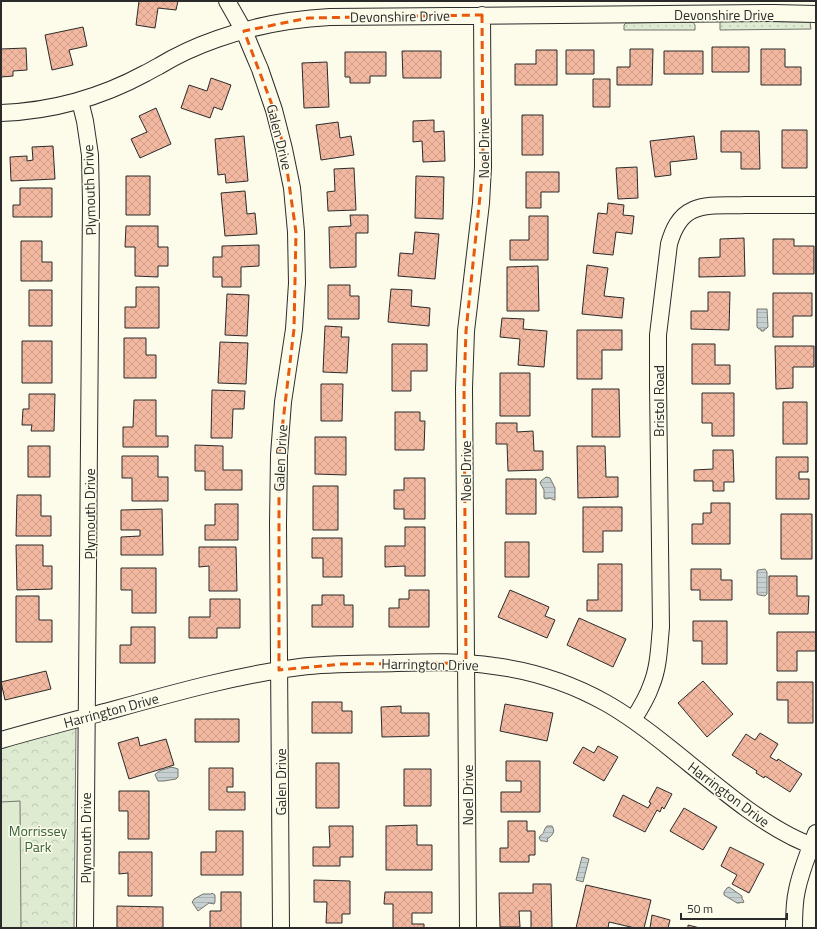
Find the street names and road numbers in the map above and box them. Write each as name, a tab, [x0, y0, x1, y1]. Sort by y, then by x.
street label: Devonshire Drive	[674, 4, 774, 25]
street label: Devonshire Drive	[350, 5, 450, 27]
street label: Galen Drive	[262, 102, 298, 172]
street label: Noel Drive	[473, 118, 494, 178]
street label: Plymouth Drive	[77, 144, 101, 236]
street label: Bristol Road	[648, 365, 669, 437]
street label: Galen Drive	[268, 424, 292, 492]
street label: Noel Drive	[455, 441, 476, 501]
street label: Plymouth Drive	[79, 469, 100, 559]
street label: Harrington Drive	[381, 653, 479, 675]
street label: Harrington Drive	[61, 687, 161, 733]
street label: Galen Drive	[270, 748, 291, 816]
street label: Harrington Drive	[684, 756, 774, 832]
street label: Noel Drive	[457, 765, 478, 825]
street label: Plymouth Drive	[75, 793, 96, 883]

